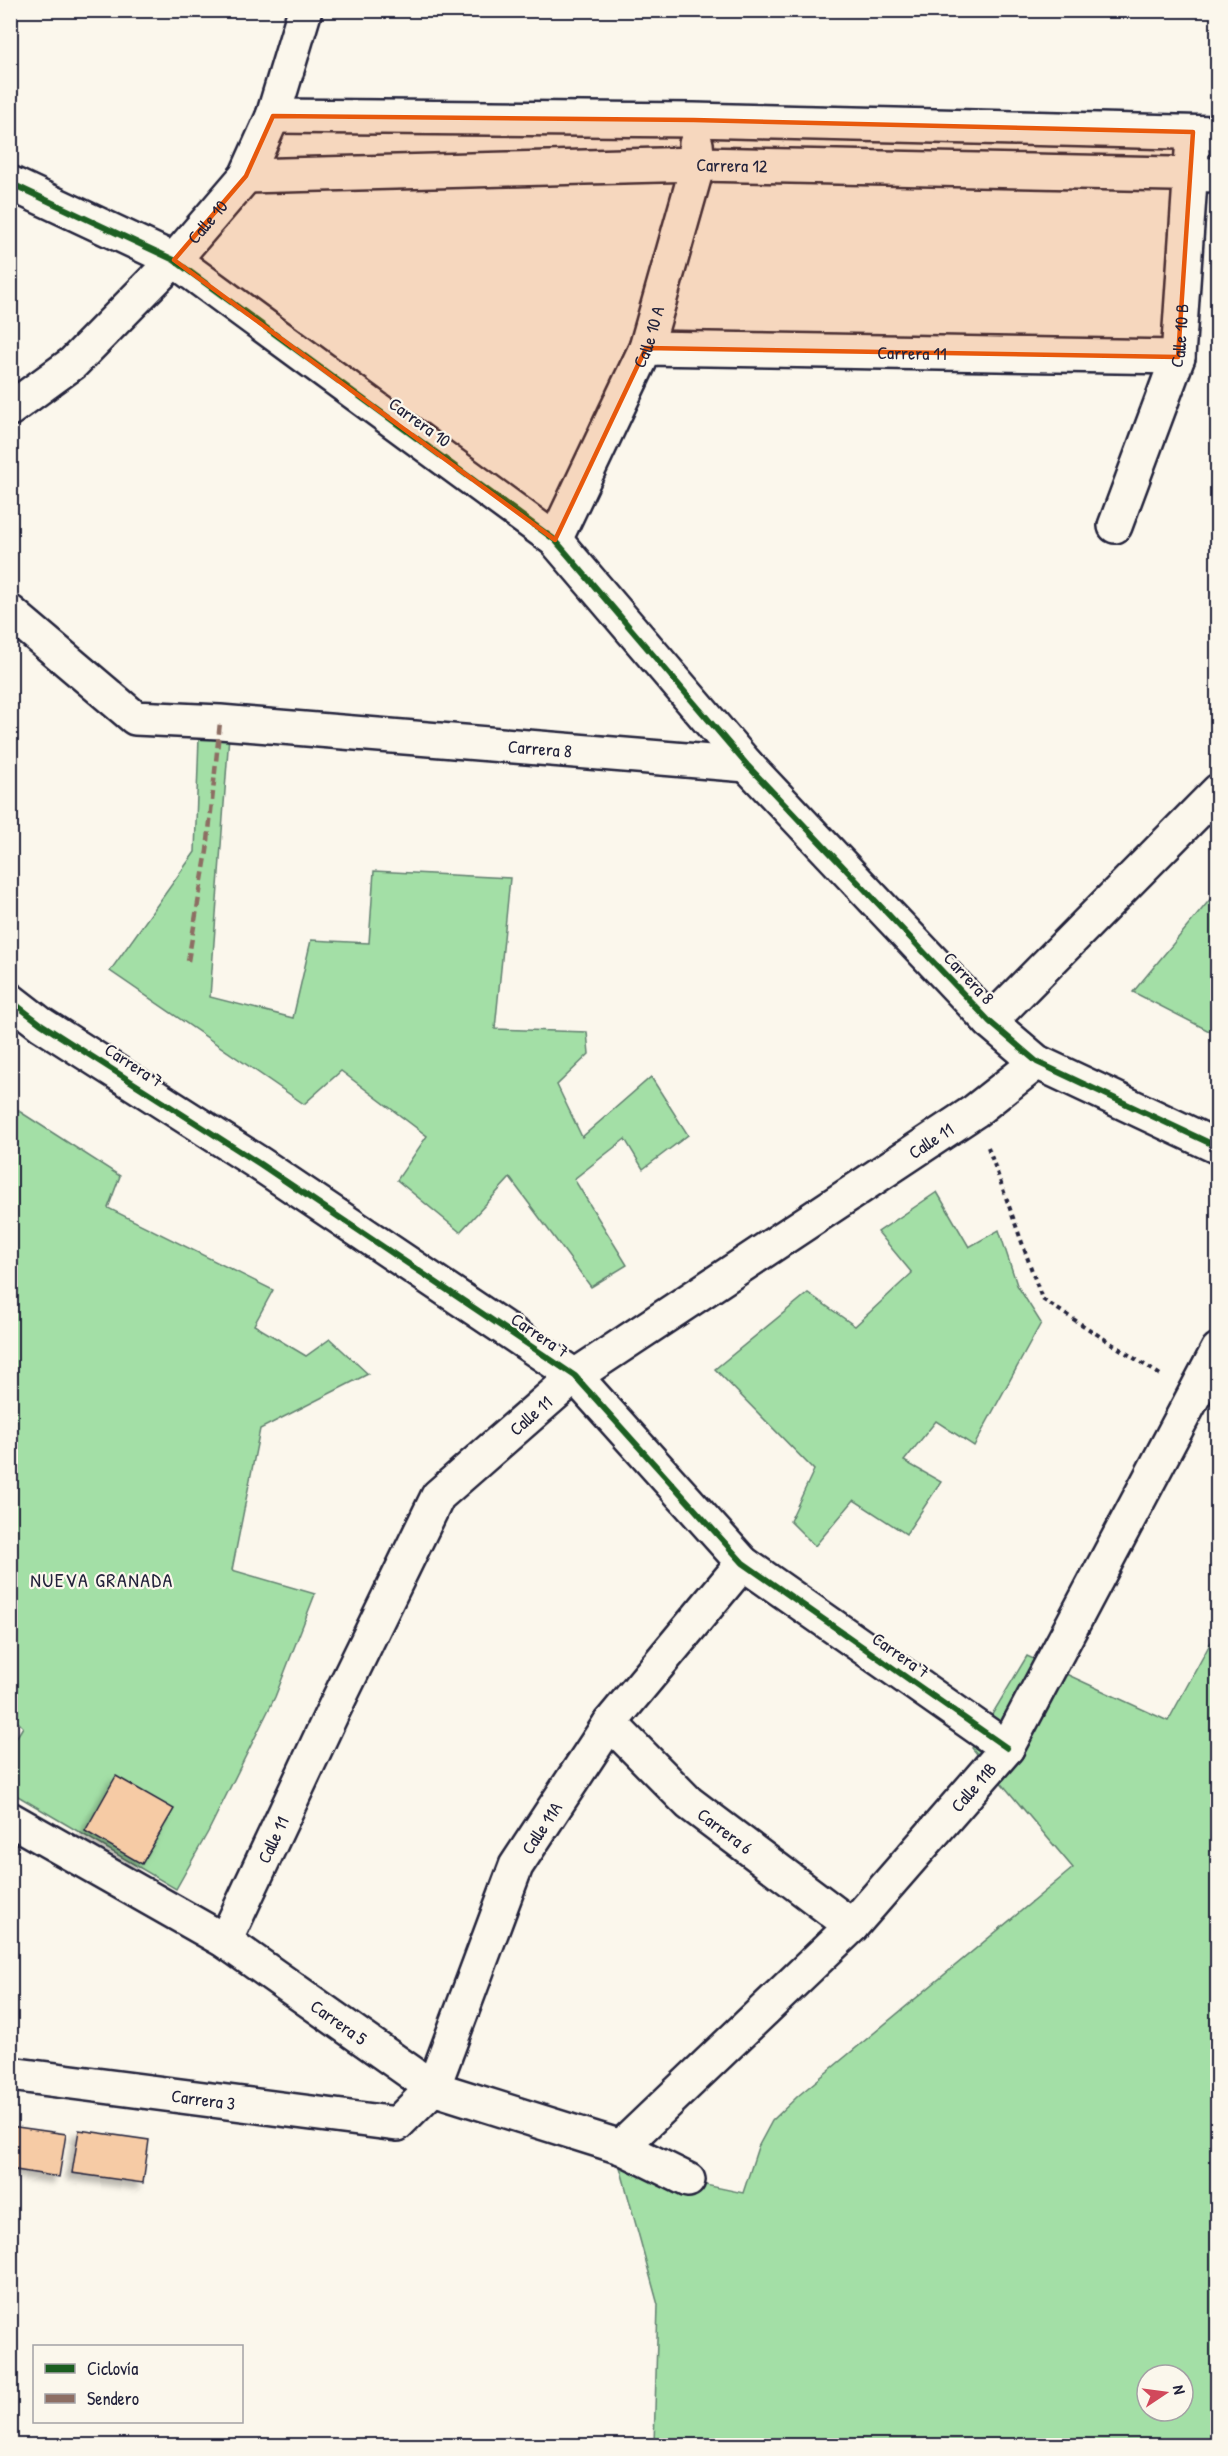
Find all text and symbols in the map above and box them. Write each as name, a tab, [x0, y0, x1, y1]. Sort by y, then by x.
street label: Carrera 12	[696, 151, 768, 178]
street label: Calle 10	[181, 194, 233, 249]
street label: Calle 10 A	[626, 303, 670, 372]
street label: Calle 10 B	[1163, 303, 1194, 371]
street label: Carrera 11	[877, 339, 947, 366]
street label: Carrera 10	[384, 391, 456, 453]
street label: Carrera 8	[507, 733, 573, 763]
street label: Carrera 8	[938, 946, 1000, 1010]
street label: Carrera 7	[100, 1037, 168, 1093]
street label: Calle 11	[903, 1116, 958, 1164]
street label: Carrera 7	[506, 1306, 574, 1364]
street label: Calle 11	[504, 1390, 557, 1441]
district label: NUEVA GRANADA	[30, 1566, 174, 1593]
street label: Carrera 7	[867, 1626, 935, 1684]
street label: Calle 11B	[944, 1757, 1002, 1817]
street label: Calle 11A	[515, 1796, 568, 1859]
street label: Carrera 6	[693, 1801, 758, 1859]
street label: Calle 11	[251, 1812, 294, 1867]
street label: Carrera 5	[306, 1993, 373, 2051]
street label: Carrera 3	[170, 2082, 237, 2115]
legend	[33, 2345, 243, 2423]
text: Ciclovía	[87, 2356, 138, 2381]
north arrow	[1135, 2363, 1195, 2423]
text: N	[1168, 2383, 1191, 2397]
text: Sendero	[87, 2386, 139, 2411]

